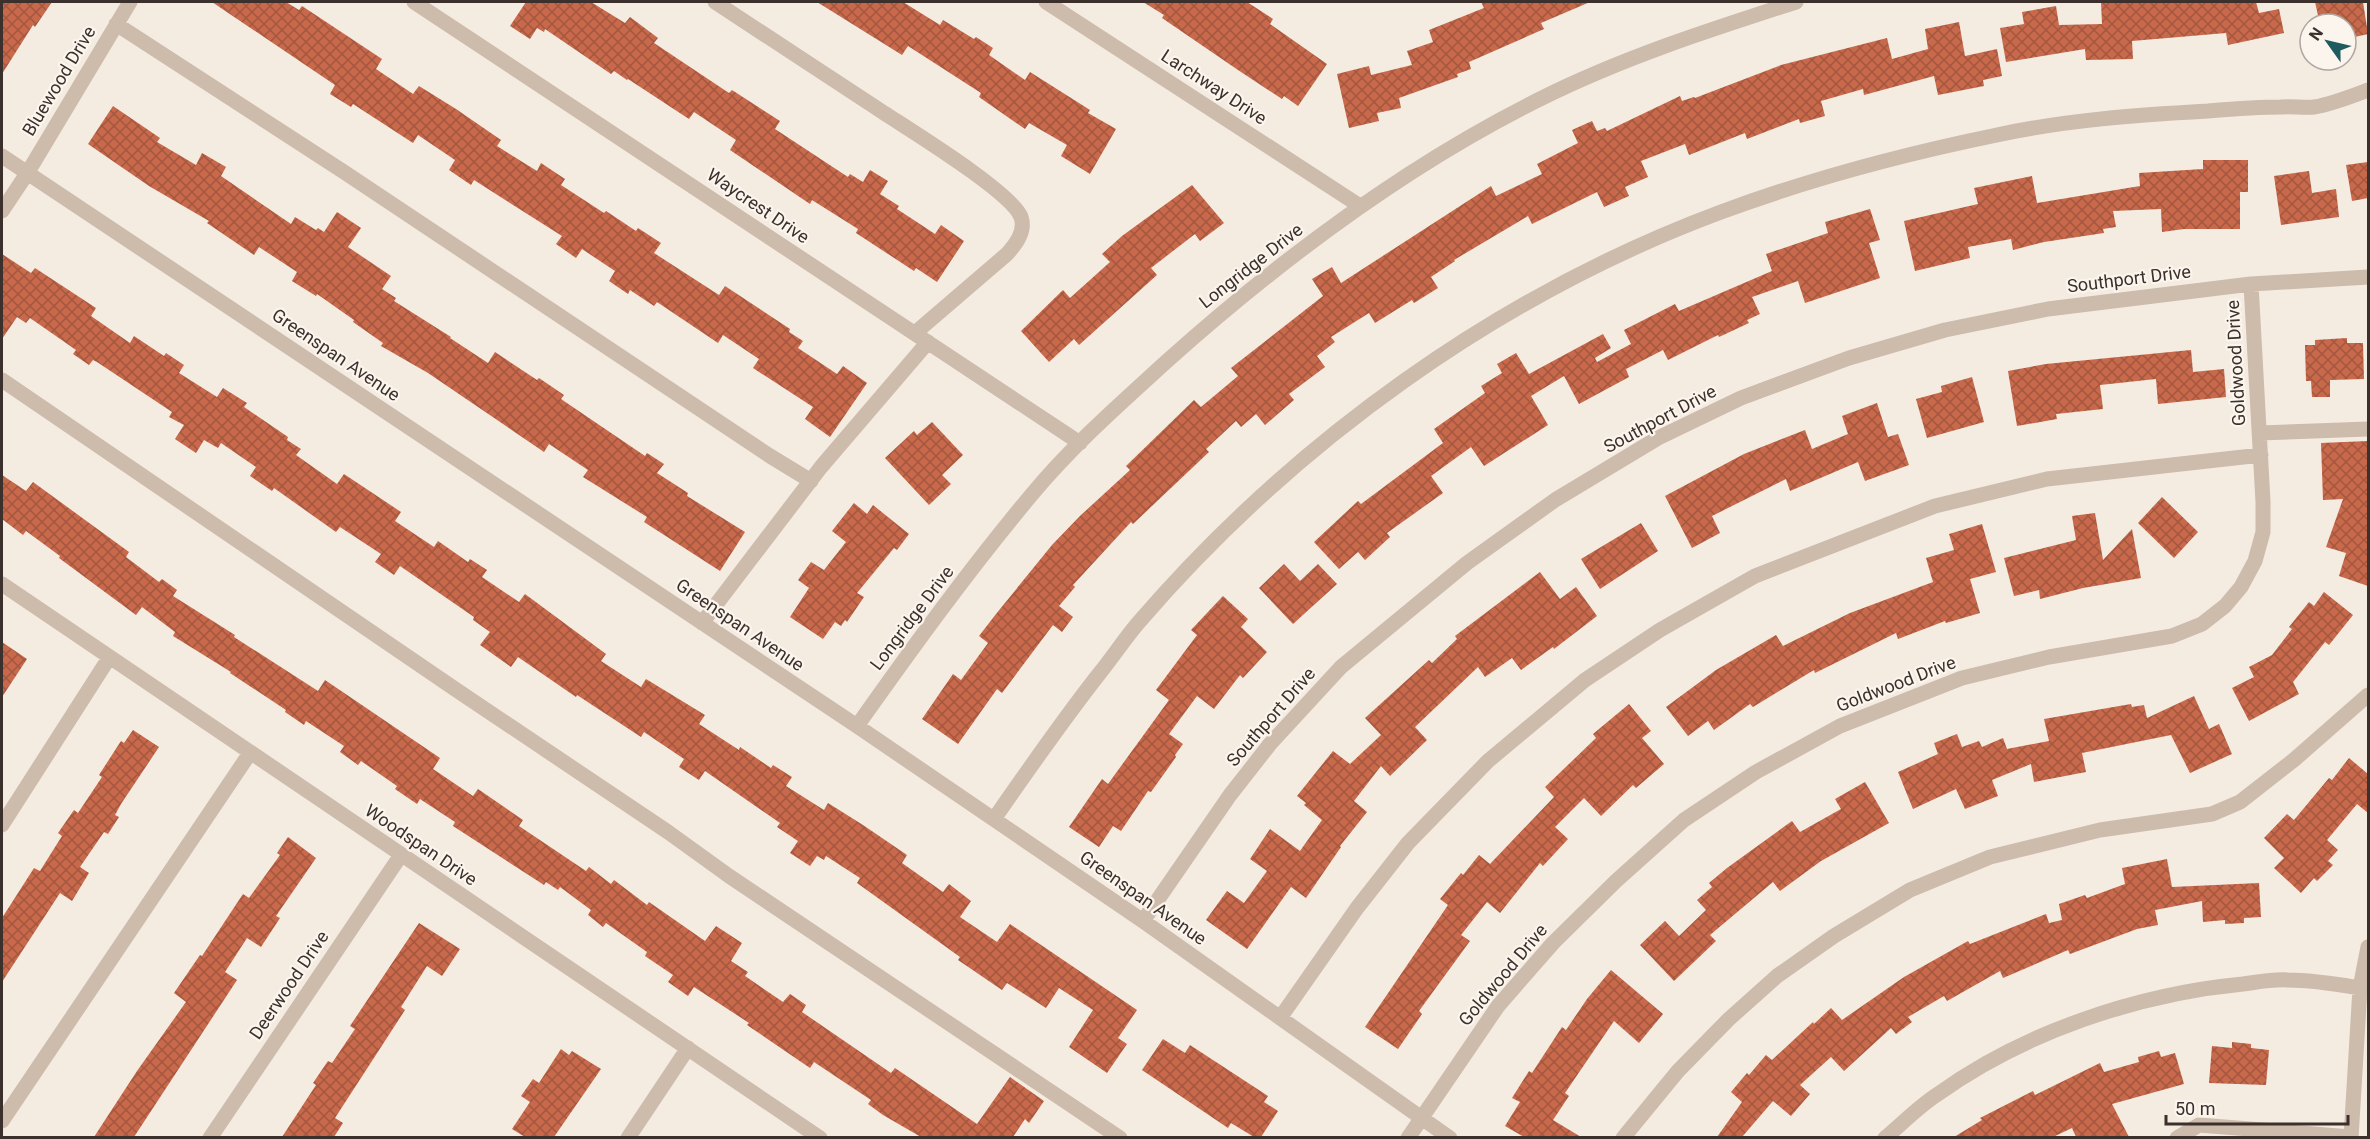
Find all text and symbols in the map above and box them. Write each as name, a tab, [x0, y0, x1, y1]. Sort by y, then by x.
north arrow	[2298, 12, 2358, 72]
street label: Bluewood Drive	[18, 22, 100, 139]
text: N	[2305, 24, 2327, 44]
street label: Larchway Drive	[1158, 45, 1271, 128]
street label: Waycrest Drive	[703, 164, 813, 247]
street label: Longridge Drive	[1195, 219, 1306, 312]
street label: Southport Drive	[2066, 261, 2192, 297]
street label: Goldwood Drive	[2222, 299, 2249, 427]
street label: Greenspan Avenue	[268, 304, 404, 405]
street label: Southport Drive	[1600, 380, 1720, 457]
street label: Longridge Drive	[866, 561, 958, 674]
street label: Greenspan Avenue	[672, 574, 808, 675]
street label: Goldwood Drive	[1833, 651, 1958, 716]
street label: Southport Drive	[1222, 663, 1319, 770]
street label: Woodspan Drive	[361, 799, 481, 890]
street label: Greenspan Avenue	[1076, 846, 1211, 949]
street label: Goldwood Drive	[1454, 920, 1551, 1030]
street label: Deerwood Drive	[245, 927, 333, 1043]
scale bar	[2166, 1088, 2348, 1126]
text: 50 m	[2175, 1098, 2215, 1119]

